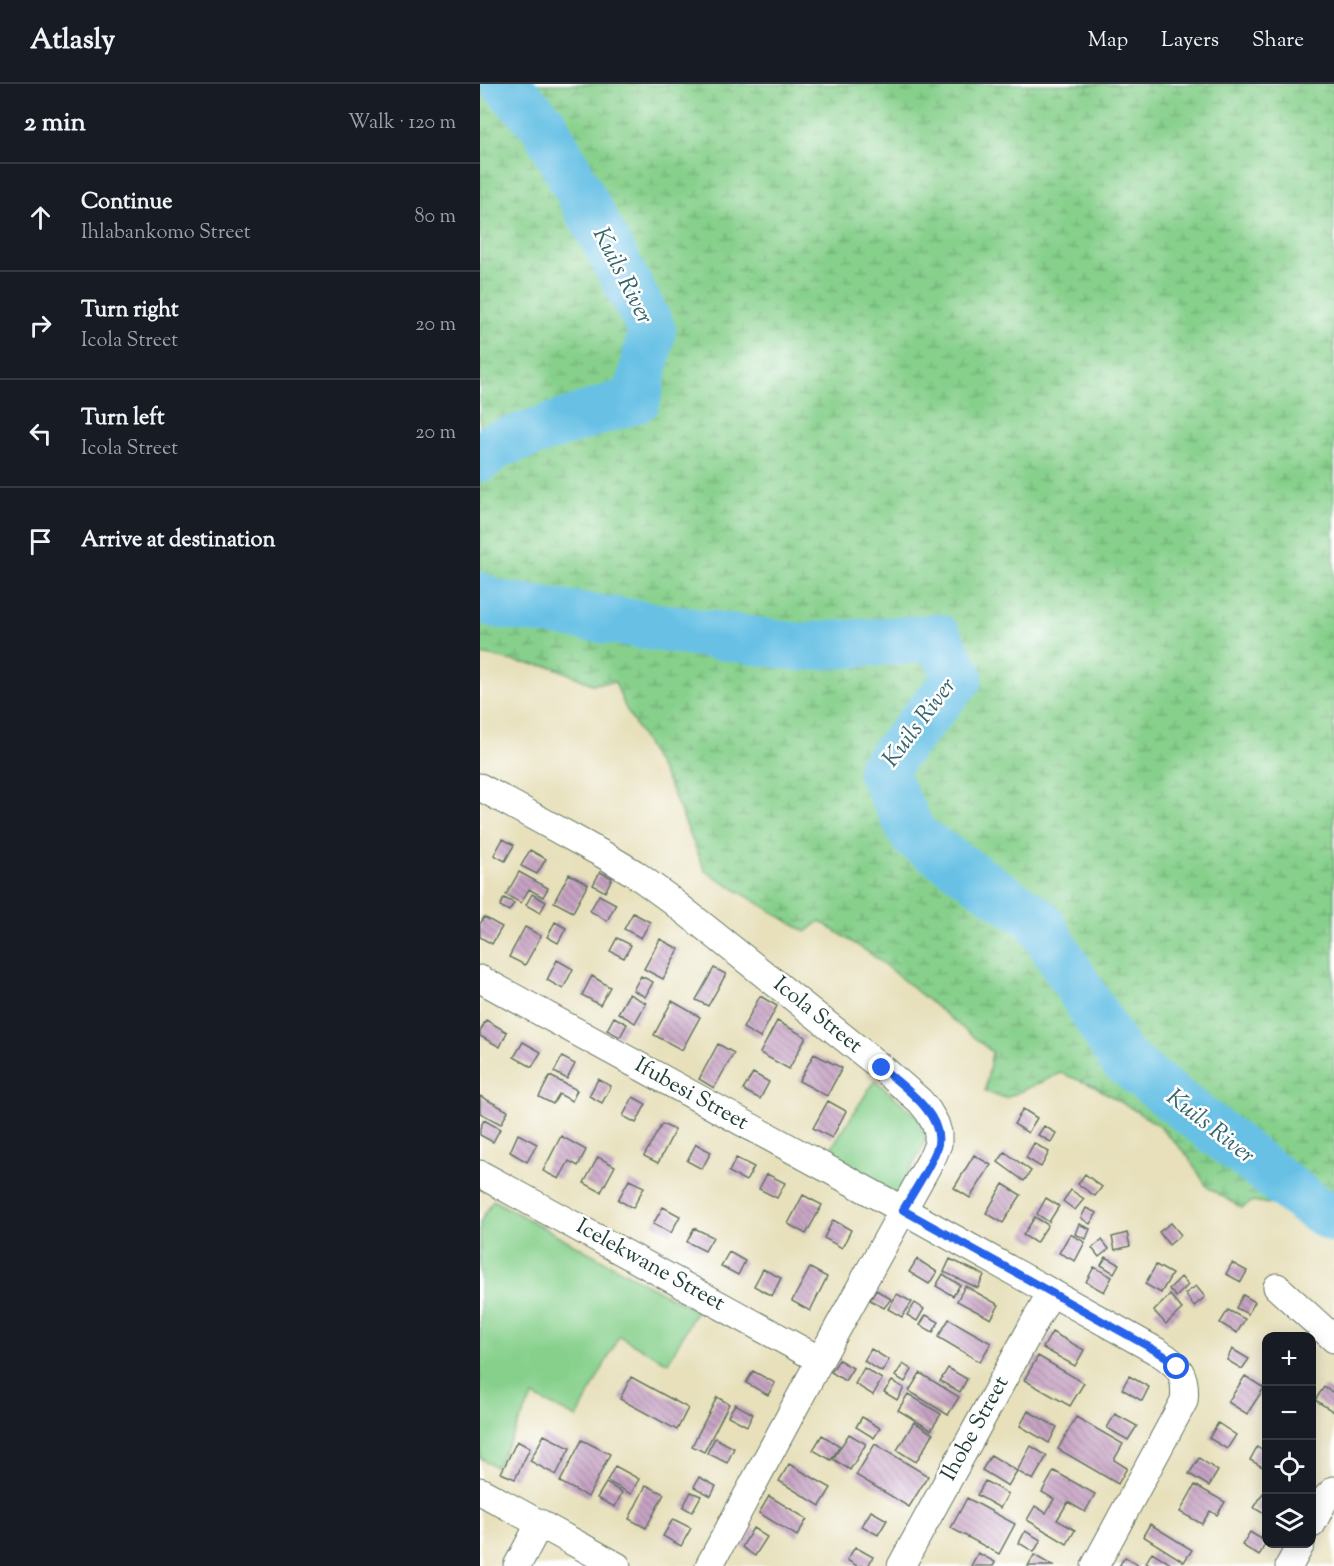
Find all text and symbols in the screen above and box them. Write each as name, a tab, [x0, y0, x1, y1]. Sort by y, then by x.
text: Atlasly	[30, 21, 115, 61]
text: Map	[1088, 26, 1128, 56]
text: Layers	[1161, 26, 1219, 56]
text: Share	[1252, 26, 1304, 56]
text: 2 min	[24, 105, 86, 142]
text: Walk · 120 m	[348, 109, 456, 138]
text: Continue	[81, 187, 172, 219]
icon: ahead	[24, 201, 57, 234]
text: 80 m	[415, 203, 456, 232]
text: Ihlabankomo Street	[81, 219, 251, 248]
water label: Kuils River	[583, 222, 661, 331]
text: Turn right	[81, 295, 178, 327]
icon: right	[24, 309, 57, 342]
text: 20 m	[415, 311, 456, 340]
text: Icola Street	[81, 327, 178, 356]
text: Turn left	[81, 403, 164, 435]
icon: left	[24, 417, 57, 450]
text: 20 m	[415, 419, 456, 448]
text: Icola Street	[81, 435, 178, 464]
icon: arrive	[24, 525, 57, 558]
text: Arrive at destination	[81, 525, 276, 557]
water label: Kuils River	[875, 671, 965, 775]
street label: Icola Street	[765, 970, 869, 1062]
street label: Ifubesi Street	[628, 1050, 754, 1140]
route end	[868, 1054, 894, 1080]
water label: Kuils River	[1158, 1081, 1262, 1173]
street label: Icelekwane Street	[570, 1212, 731, 1320]
map controls	[1262, 1332, 1316, 1548]
button: +	[1262, 1332, 1316, 1386]
route start	[1163, 1353, 1189, 1379]
street label: Ihobe Street	[934, 1370, 1018, 1487]
button: −	[1262, 1386, 1316, 1440]
button: locate	[1262, 1440, 1316, 1494]
button: layers	[1262, 1494, 1316, 1548]

